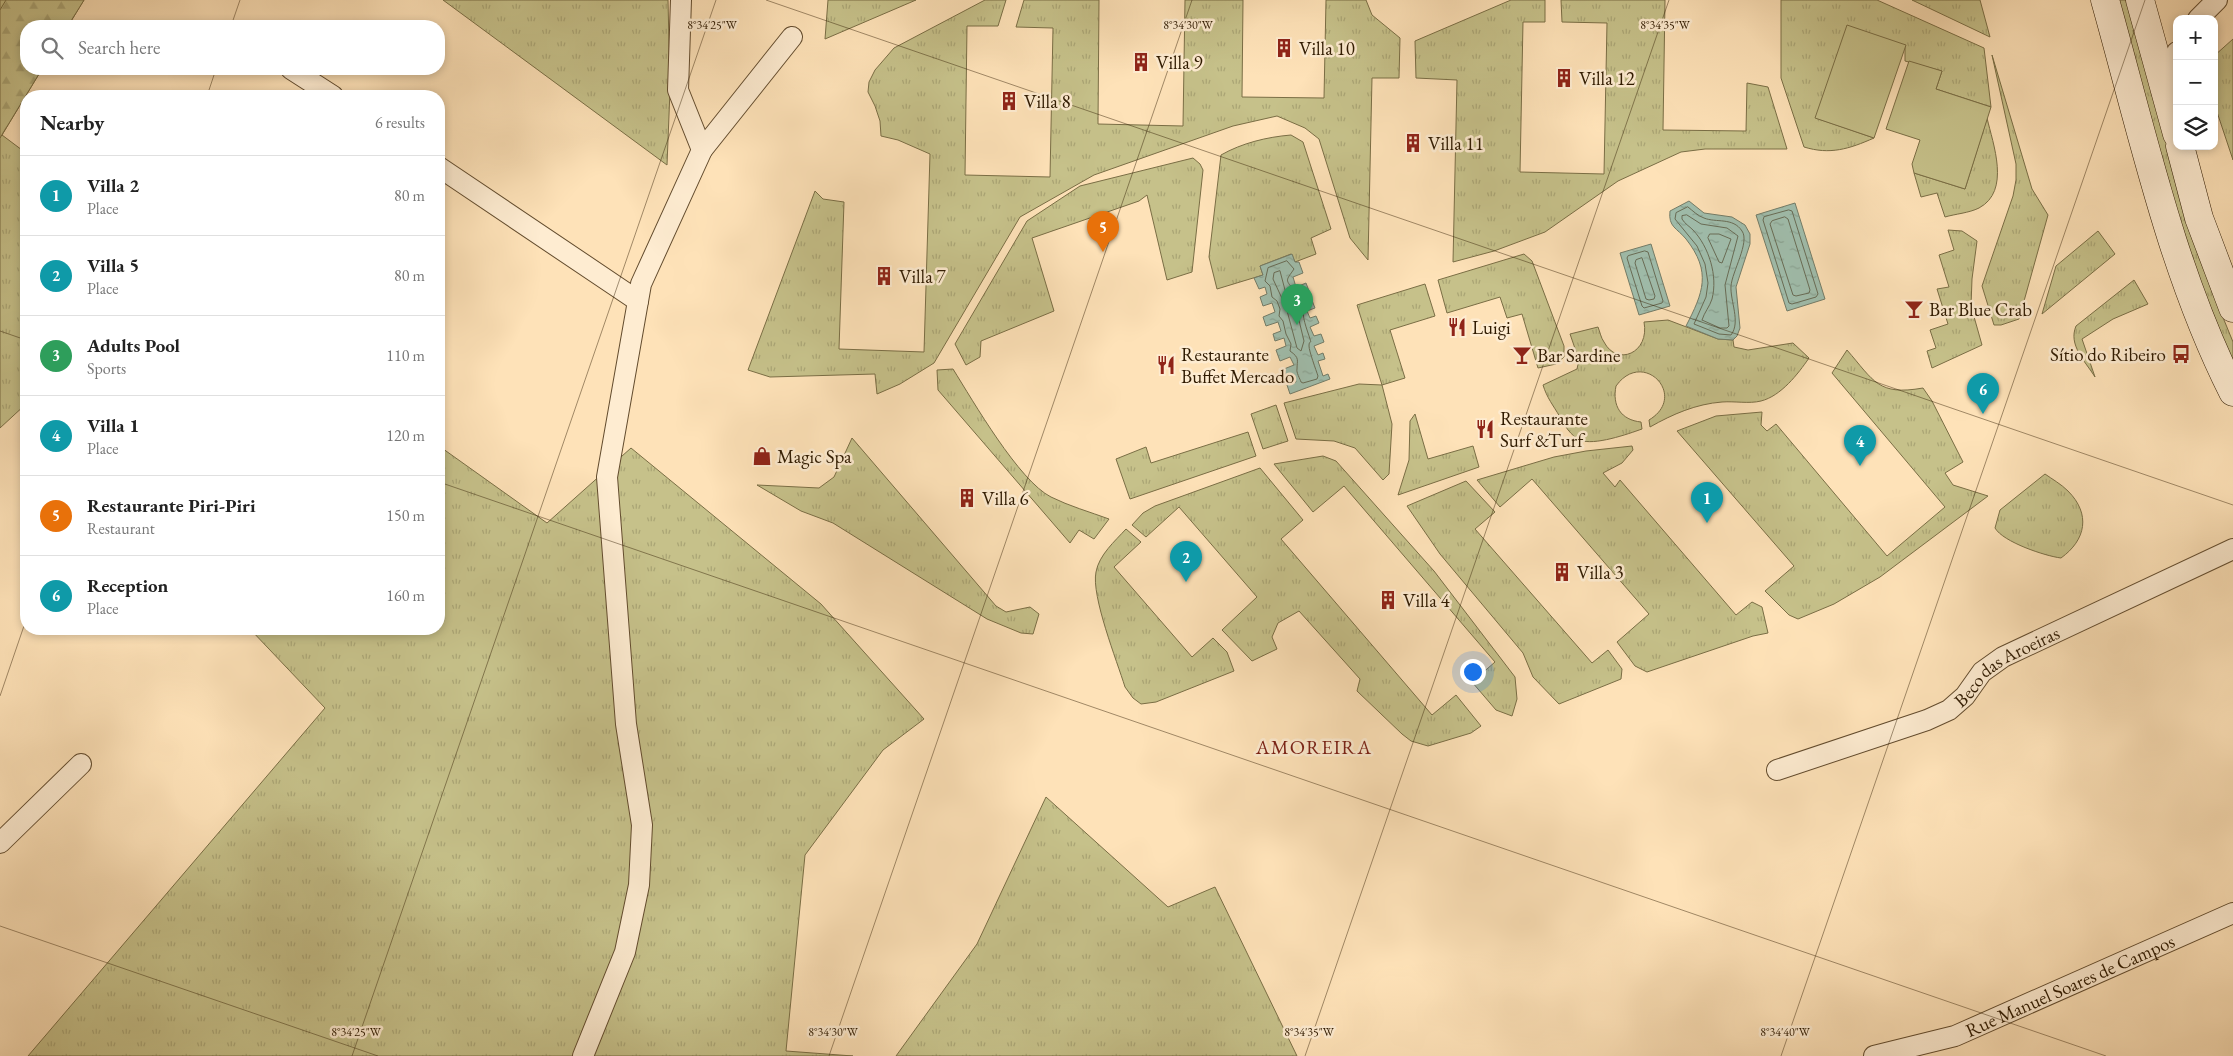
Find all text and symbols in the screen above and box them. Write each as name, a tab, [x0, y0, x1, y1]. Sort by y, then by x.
map controls	[2173, 15, 2218, 150]
button: +	[2173, 15, 2218, 60]
text: 8°34'25"W	[687, 17, 738, 33]
text: 8°34'30"W	[1163, 17, 1214, 33]
text: 8°34'35"W	[1640, 17, 1691, 33]
search box	[20, 20, 445, 75]
icon: search	[38, 34, 66, 62]
text: Search here	[78, 35, 160, 60]
place label: Villa 10	[1299, 36, 1355, 61]
building icon: Villa 10	[1273, 37, 1295, 59]
place label: Villa 9	[1156, 50, 1203, 75]
building icon: Villa 9	[1130, 51, 1152, 73]
button: −	[2173, 60, 2218, 105]
place label: Villa 12	[1579, 66, 1635, 91]
building icon: Villa 12	[1553, 67, 1575, 89]
place label: Villa 8	[1024, 89, 1071, 114]
building icon: Villa 8	[998, 90, 1020, 112]
button: layers	[2173, 105, 2218, 150]
text: Nearby	[40, 109, 104, 136]
text: 6 results	[375, 112, 425, 133]
place label: Villa 11	[1428, 131, 1484, 156]
building icon: Villa 11	[1402, 132, 1424, 154]
text: Villa 2	[87, 173, 139, 198]
text: 1	[52, 185, 60, 206]
text: 80 m	[394, 185, 425, 206]
text: Place	[87, 198, 119, 219]
pin: 5	[1087, 211, 1119, 252]
text: Villa 5	[87, 253, 139, 278]
place label: Villa 7	[899, 264, 947, 289]
text: 2	[52, 265, 60, 286]
text: 80 m	[394, 265, 425, 286]
building icon: Villa 7	[873, 265, 895, 287]
text: Place	[87, 278, 119, 299]
pin: 3	[1281, 284, 1313, 325]
place label: Bar Blue Crab	[1929, 297, 2032, 322]
bar icon: Bar Blue Crab	[1903, 298, 1925, 320]
place label: Luigi	[1472, 315, 1511, 340]
restaurant icon: Luigi	[1446, 316, 1468, 338]
text: Adults Pool	[87, 333, 180, 358]
place label: Restaurante Buffet Mercado	[1181, 342, 1294, 389]
place label: Sítio do Ribeiro	[2050, 342, 2166, 367]
place label: Bar Sardine	[1537, 343, 1620, 368]
bus stop icon: Sítio do Ribeiro	[2170, 343, 2192, 365]
bar icon: Bar Sardine	[1511, 344, 1533, 366]
text: 3	[52, 345, 60, 366]
text: 110 m	[386, 345, 425, 366]
restaurant icon: Restaurante Buffet Mercado	[1155, 354, 1177, 376]
text: Sports	[87, 358, 126, 379]
pin: 6	[1967, 373, 1999, 414]
place label: Restaurante Surf &Turf	[1500, 406, 1588, 453]
text: Villa 1	[87, 413, 139, 438]
restaurant icon: Restaurante Surf &Turf	[1474, 418, 1496, 440]
text: 4	[52, 425, 60, 446]
text: 120 m	[386, 425, 425, 446]
pin: 4	[1844, 425, 1876, 466]
text: Place	[87, 438, 119, 459]
place label: Magic Spa	[777, 444, 852, 469]
shop icon: Magic Spa	[751, 445, 773, 467]
pin: 1	[1691, 482, 1723, 523]
place label: Villa 6	[982, 486, 1029, 511]
building icon: Villa 6	[956, 487, 978, 509]
text: Restaurante Piri-Piri	[87, 493, 256, 518]
text: 5	[52, 505, 60, 526]
text: 150 m	[386, 505, 425, 526]
text: Restaurant	[87, 518, 155, 539]
pin: 2	[1170, 541, 1202, 582]
place label: Villa 3	[1577, 560, 1624, 585]
building icon: Villa 3	[1551, 561, 1573, 583]
text: Reception	[87, 573, 168, 598]
text: 6	[52, 585, 60, 606]
text: 160 m	[386, 585, 425, 606]
place label: Villa 4	[1403, 588, 1451, 613]
building icon: Villa 4	[1377, 589, 1399, 611]
text: Place	[87, 598, 119, 619]
street label: Beco das Aroeiras	[1948, 620, 2063, 713]
your location	[1460, 659, 1486, 685]
district label: AMOREIRA	[1255, 734, 1372, 760]
street label: Rue Manuel Soares de Campos	[1961, 928, 2178, 1042]
text: 8°34'25"W	[331, 1024, 382, 1040]
text: 8°34'30"W	[808, 1024, 859, 1040]
text: 8°34'35"W	[1284, 1024, 1335, 1040]
text: 8°34'40"W	[1760, 1024, 1811, 1040]

